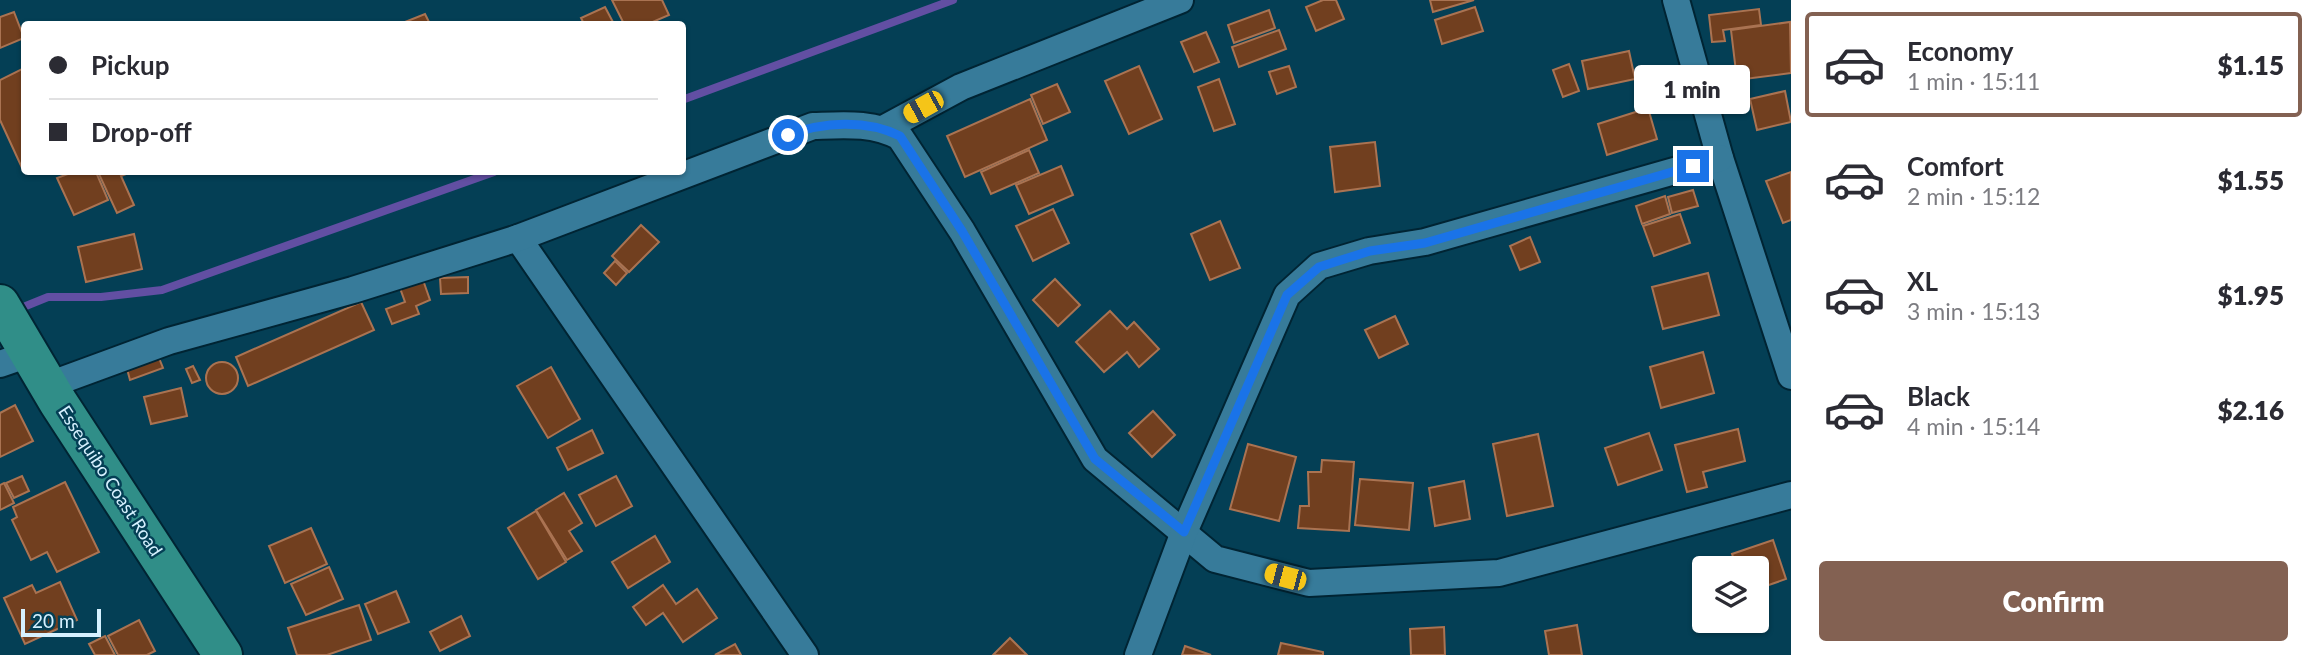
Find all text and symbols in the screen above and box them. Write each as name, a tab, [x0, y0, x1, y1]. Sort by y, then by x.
icon: car	[1823, 33, 1886, 96]
text: Economy	[1907, 35, 2013, 67]
text: Pickup	[91, 49, 170, 81]
text: $1.15	[2217, 49, 2284, 81]
callout: 1 min	[1635, 64, 1751, 114]
text: 1 min · 15:11	[1907, 67, 2040, 95]
text: 1 min	[1663, 75, 1721, 103]
car	[900, 88, 947, 126]
text: Drop-off	[91, 116, 192, 148]
route start	[772, 119, 804, 151]
icon: car	[1823, 148, 1886, 211]
route end	[1677, 150, 1709, 182]
text: Comfort	[1907, 150, 2004, 182]
text: $1.55	[2217, 164, 2284, 196]
text: 2 min · 15:12	[1907, 182, 2040, 210]
icon: car	[1823, 263, 1886, 326]
text: XL	[1907, 265, 1938, 297]
text: $1.95	[2217, 279, 2284, 311]
text: 3 min · 15:13	[1907, 297, 2040, 325]
icon: car	[1823, 378, 1886, 441]
text: Black	[1907, 380, 1970, 412]
text: $2.16	[2217, 394, 2284, 426]
street label: Essequibo Coast Road	[54, 401, 168, 560]
text: 4 min · 15:14	[1907, 412, 2040, 440]
map controls	[1692, 556, 1769, 633]
button: layers	[1692, 556, 1769, 633]
car	[1262, 561, 1309, 593]
button: Confirm	[1819, 561, 2288, 641]
scale bar	[21, 606, 102, 638]
text: 20 m	[32, 609, 75, 632]

